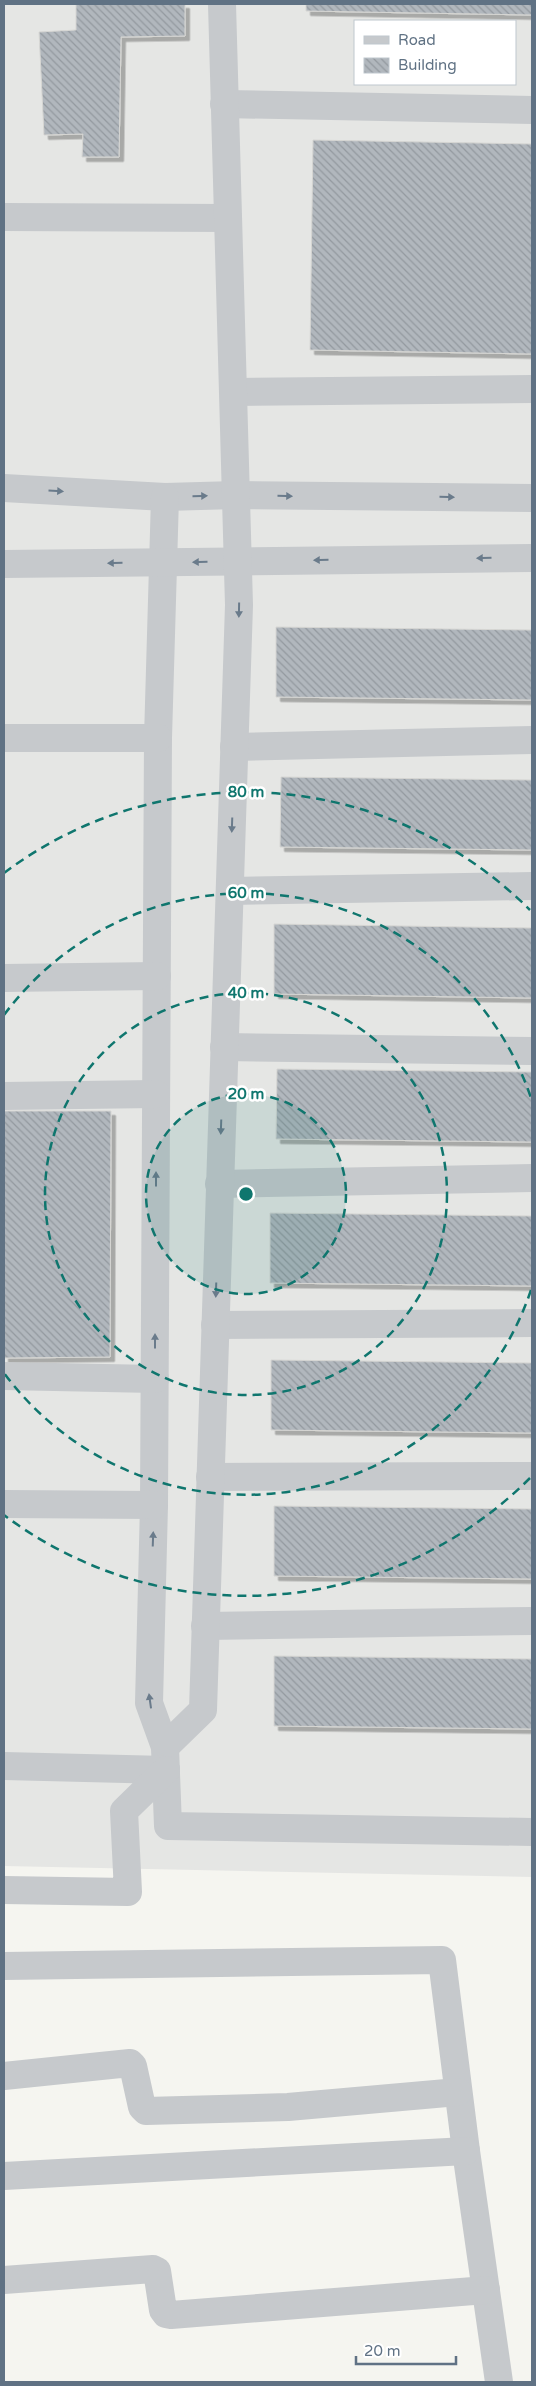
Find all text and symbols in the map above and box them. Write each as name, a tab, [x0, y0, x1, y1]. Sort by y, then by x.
legend	[354, 20, 516, 85]
text: Road	[398, 31, 436, 49]
text: Building	[398, 56, 457, 74]
one-way arrow	[48, 487, 64, 495]
one-way arrow	[193, 492, 209, 500]
one-way arrow	[277, 492, 293, 500]
one-way arrow	[440, 493, 456, 501]
one-way arrow	[475, 554, 491, 562]
one-way arrow	[313, 556, 329, 564]
one-way arrow	[192, 558, 208, 566]
one-way arrow	[107, 559, 123, 567]
one-way arrow	[234, 602, 242, 618]
text: 80 m	[228, 783, 264, 801]
one-way arrow	[227, 817, 235, 833]
text: 60 m	[228, 884, 264, 902]
text: 40 m	[228, 984, 264, 1002]
text: 20 m	[228, 1085, 264, 1103]
one-way arrow	[217, 1120, 225, 1136]
one-way arrow	[152, 1171, 160, 1187]
centre of rings	[237, 1185, 255, 1203]
one-way arrow	[212, 1282, 220, 1298]
one-way arrow	[151, 1333, 159, 1349]
one-way arrow	[149, 1531, 157, 1547]
one-way arrow	[146, 1693, 154, 1709]
scale bar	[356, 2334, 456, 2366]
text: 20 m	[364, 2342, 401, 2360]

